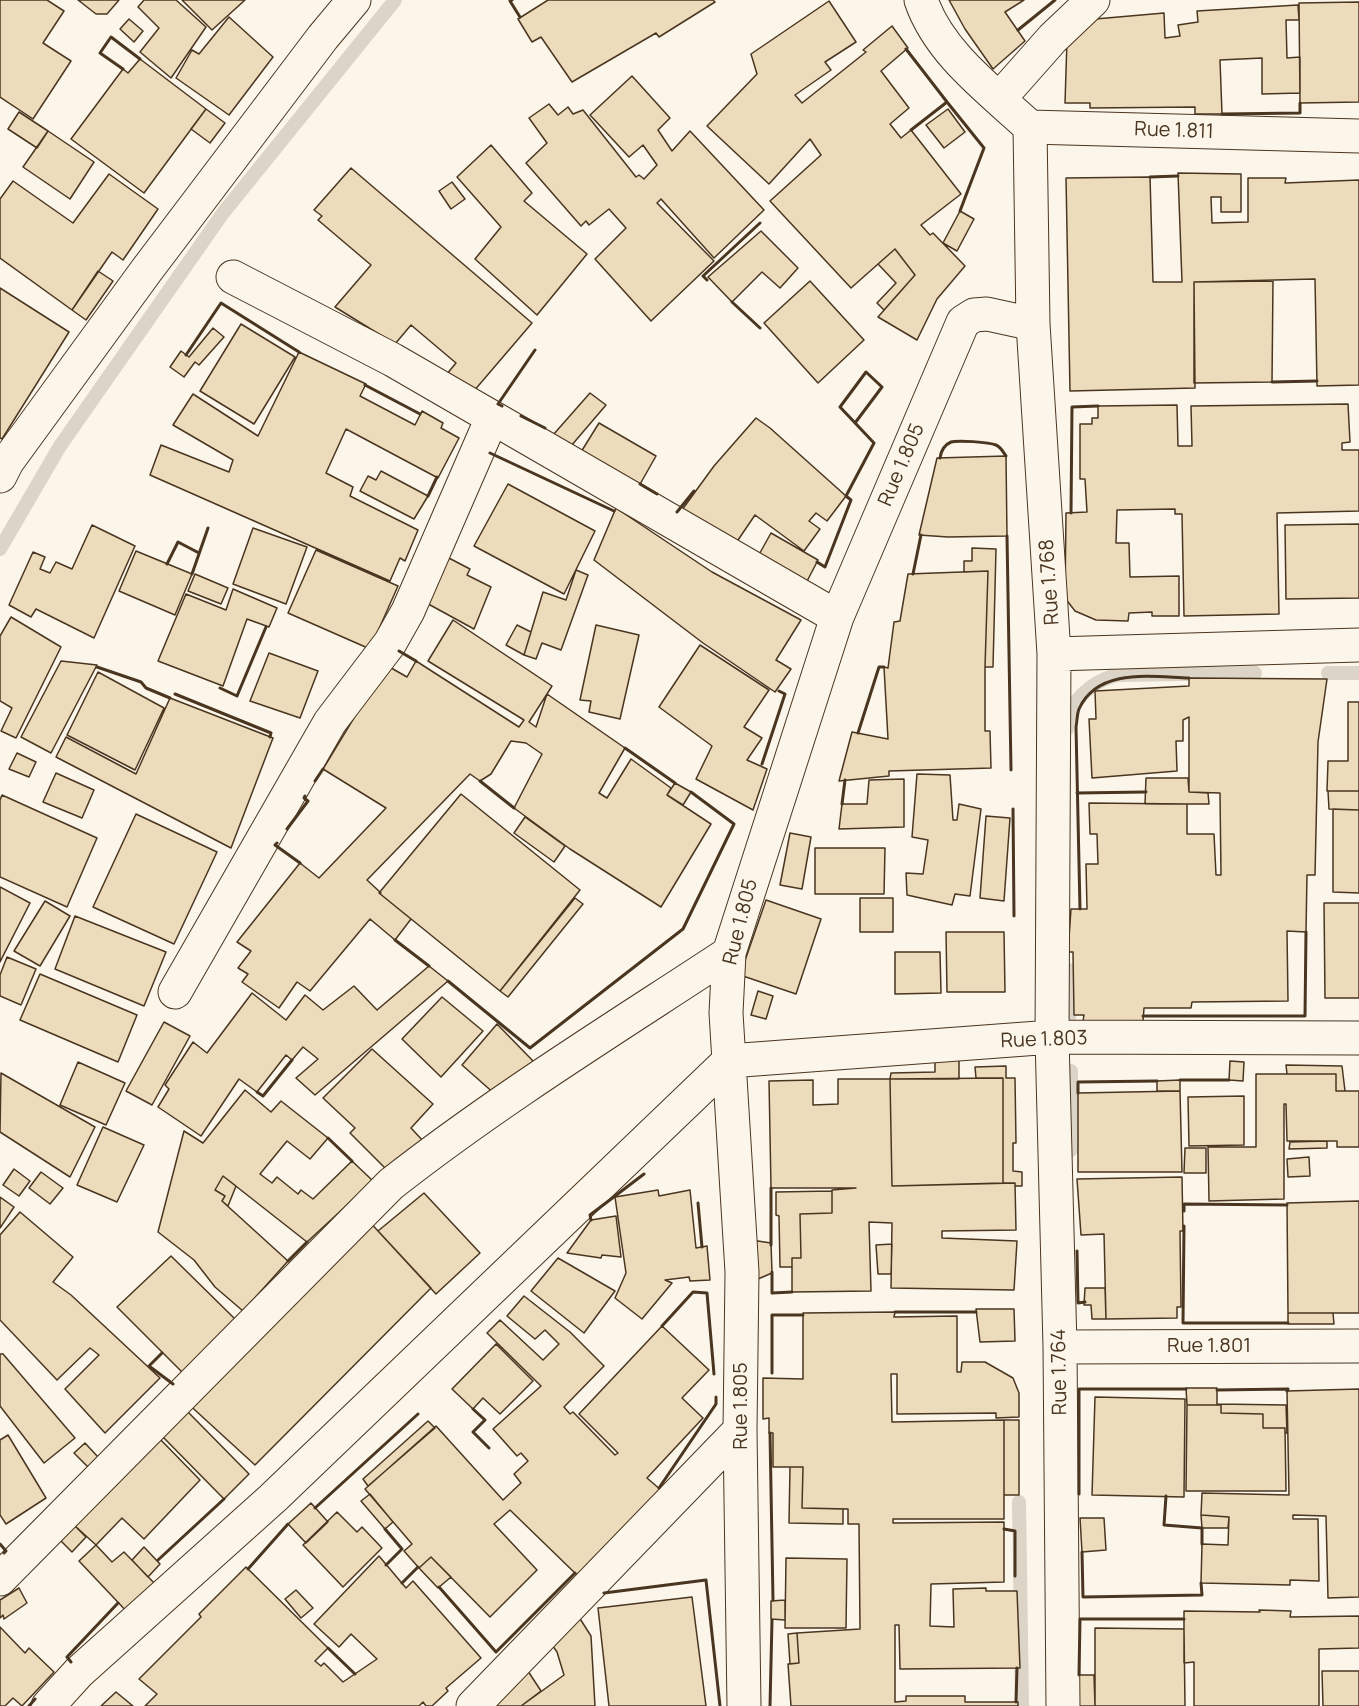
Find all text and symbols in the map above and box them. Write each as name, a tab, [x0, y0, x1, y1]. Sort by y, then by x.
street label: Rue 1.811	[1134, 118, 1214, 144]
street label: Rue 1.805	[874, 420, 930, 510]
street label: Rue 1.768	[1035, 538, 1065, 626]
street label: Rue 1.805	[719, 877, 763, 967]
street label: Rue 1.803	[1000, 1026, 1088, 1054]
street label: Rue 1.764	[1047, 1329, 1073, 1415]
street label: Rue 1.801	[1167, 1334, 1251, 1358]
street label: Rue 1.805	[729, 1362, 753, 1450]

